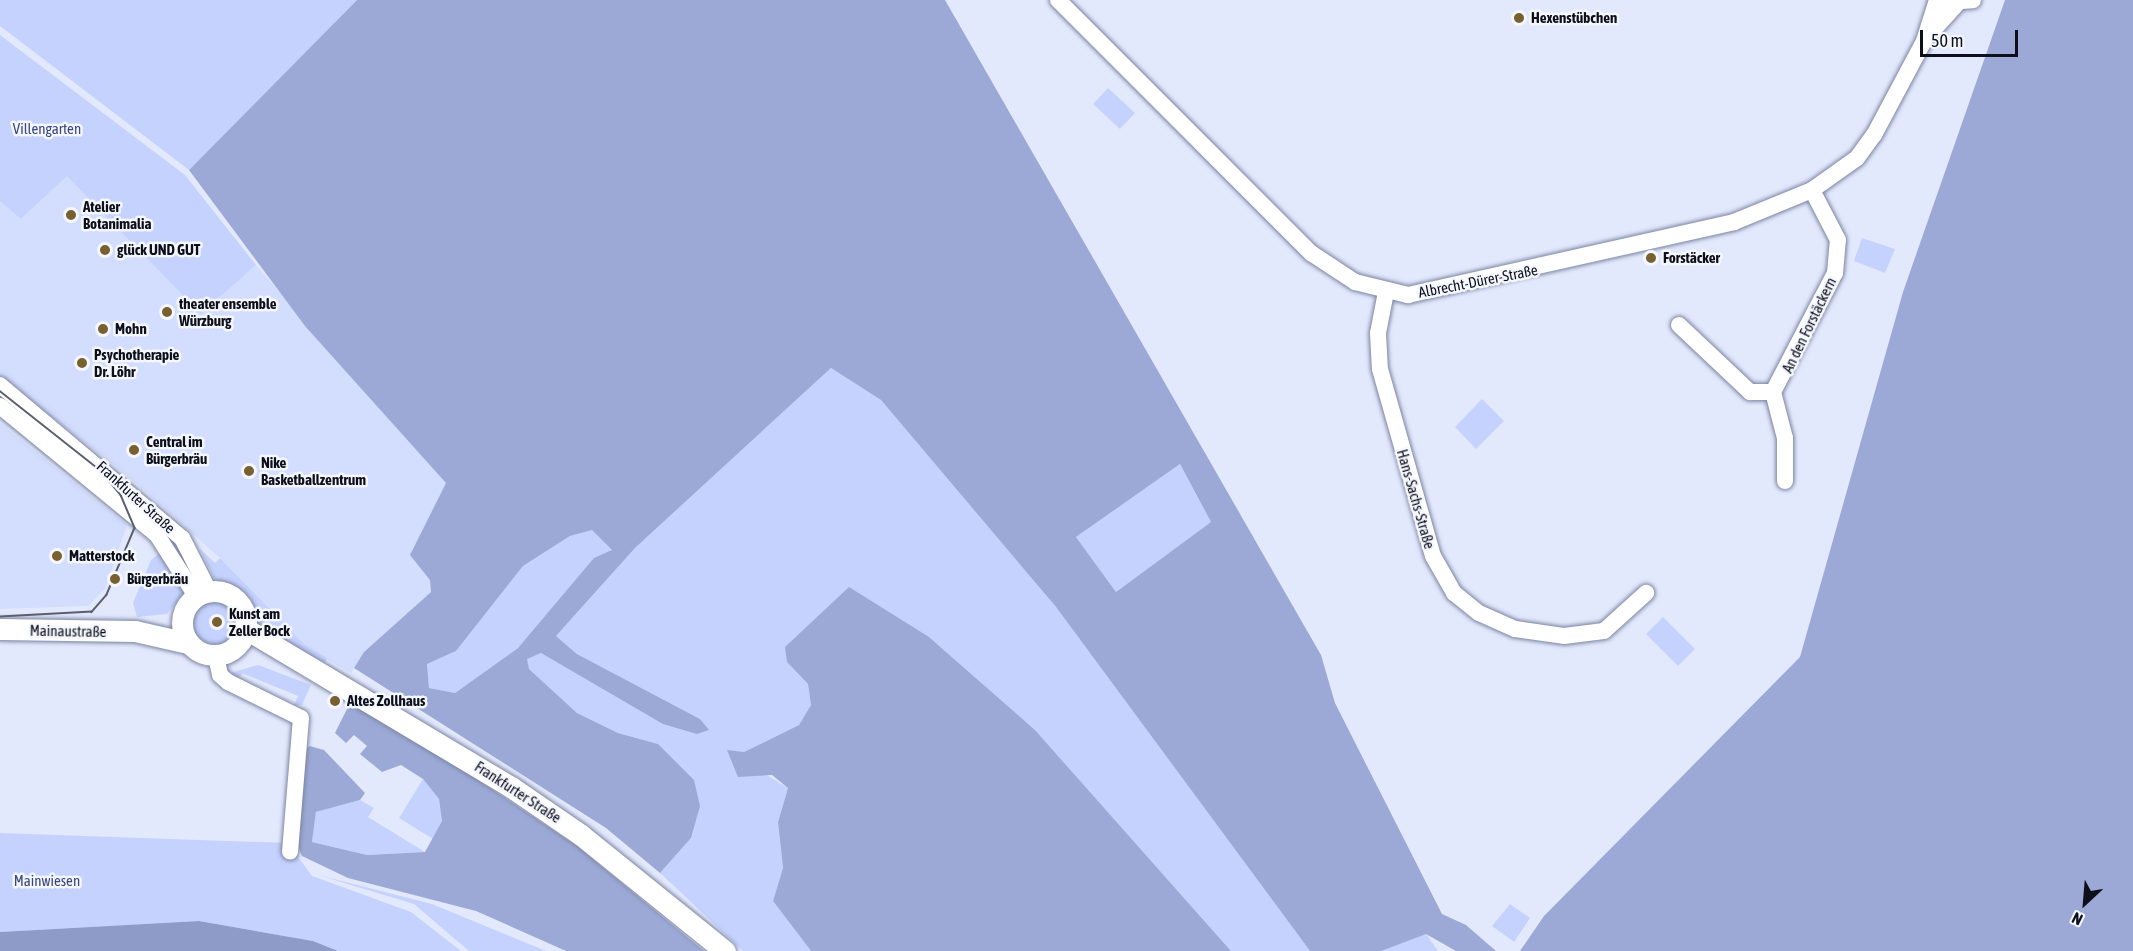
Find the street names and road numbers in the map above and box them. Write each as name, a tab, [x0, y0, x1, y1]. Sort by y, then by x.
street label: Albrecht-Dürer-Straße	[1417, 261, 1539, 301]
street label: An den Forstäckern	[1778, 274, 1840, 376]
street label: Hans-Sachs-Straße	[1393, 447, 1439, 551]
street label: Frankfurter Straße	[93, 457, 179, 537]
street label: Mainaustraße	[30, 621, 106, 641]
street label: Frankfurter Straße	[471, 757, 565, 827]

